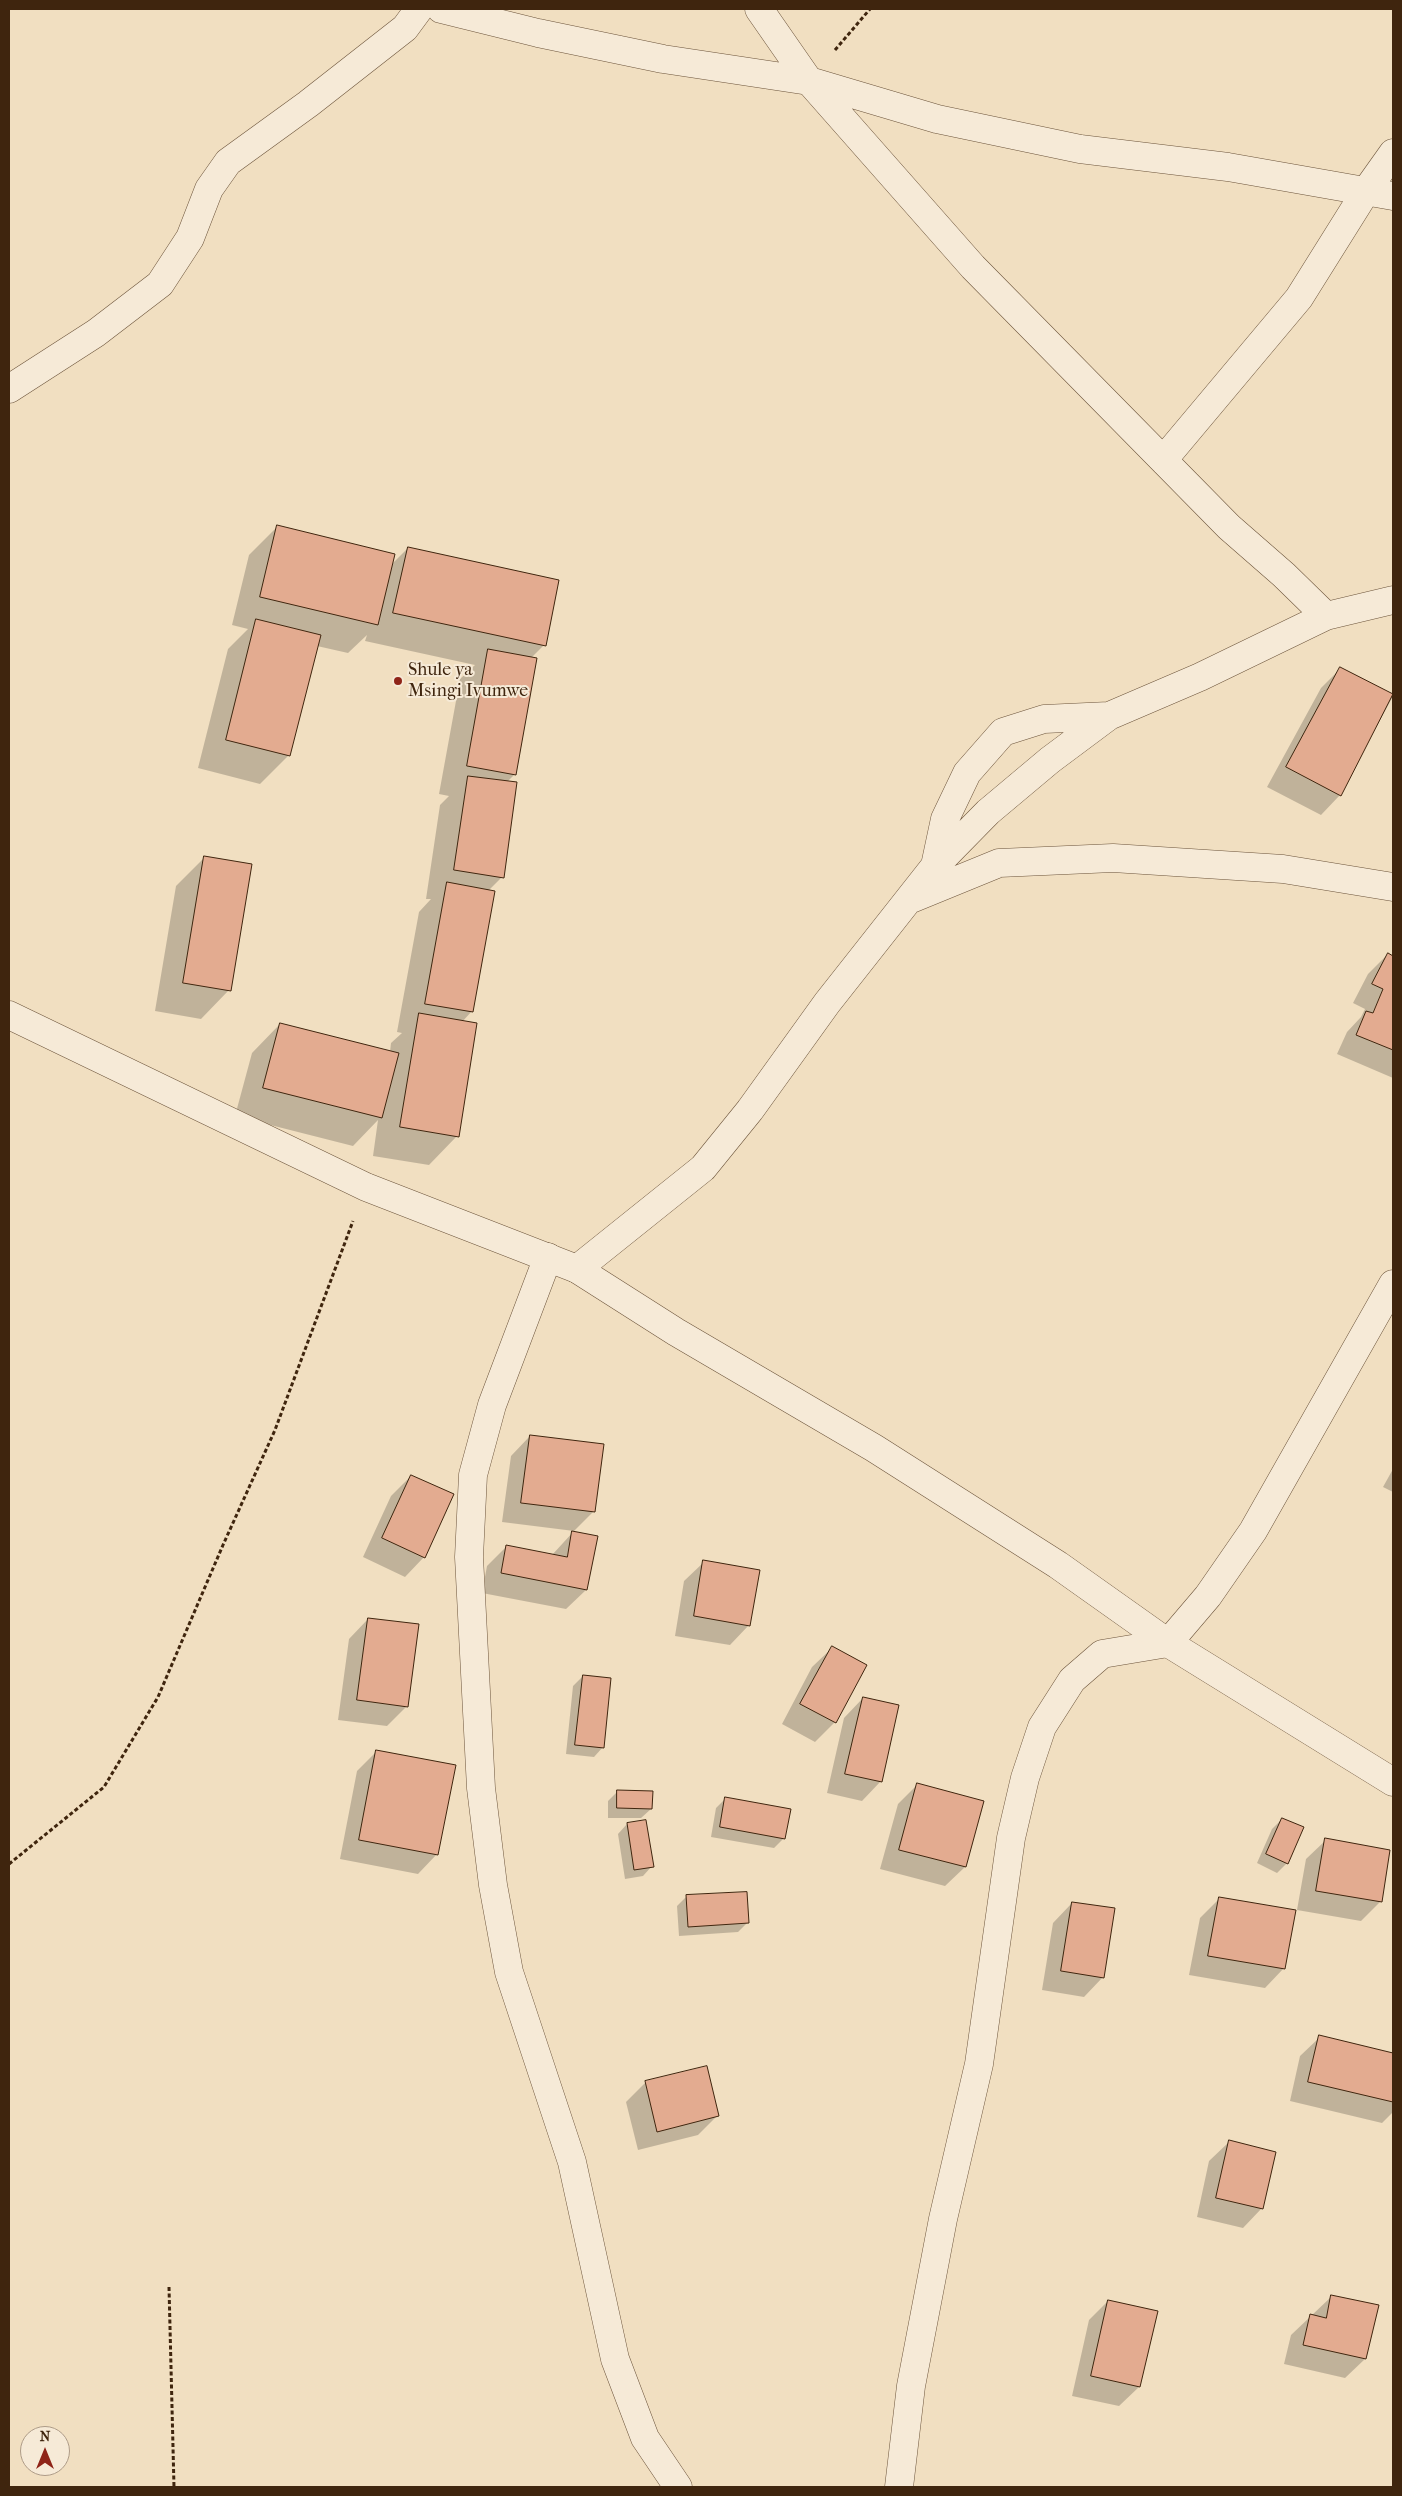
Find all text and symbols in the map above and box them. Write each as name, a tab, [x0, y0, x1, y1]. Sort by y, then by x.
place label: Shule ya Msingi Ivumwe	[408, 660, 528, 702]
marker: Shule ya Msingi Ivumwe	[392, 675, 404, 687]
north arrow	[20, 2426, 70, 2476]
text: N	[40, 2428, 50, 2445]

